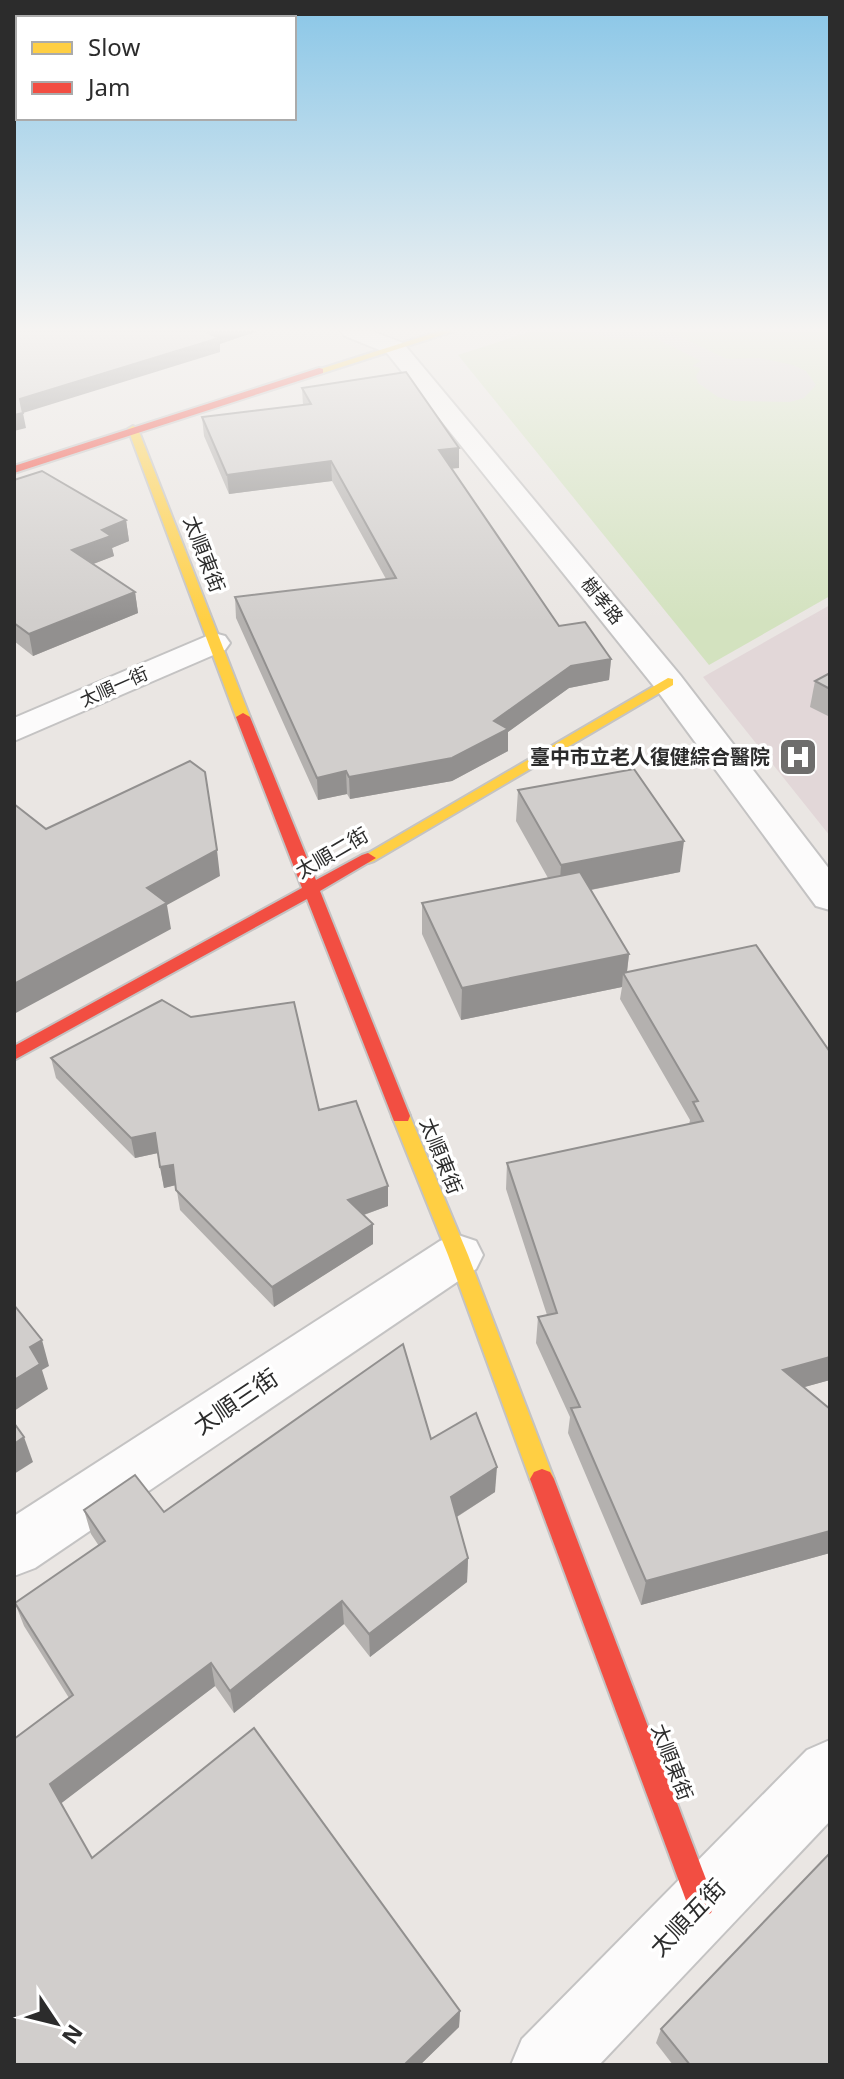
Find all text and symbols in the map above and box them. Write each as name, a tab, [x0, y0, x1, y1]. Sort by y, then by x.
legend	[16, 16, 296, 120]
text: Slow	[88, 30, 140, 63]
text: Jam	[86, 70, 130, 103]
street label: 太順東街	[178, 512, 231, 596]
street label: 樹孝路	[576, 572, 629, 629]
street label: 太順一街	[76, 660, 151, 712]
hospital icon: 臺中市立老人復健綜合醫院	[777, 736, 819, 778]
place label: 臺中市立老人復健綜合醫院	[530, 743, 770, 770]
street label: 太順二街	[290, 821, 373, 884]
street label: 太順東街	[414, 1114, 469, 1198]
street label: 太順三街	[186, 1360, 284, 1441]
street label: 太順東街	[646, 1720, 699, 1804]
street label: 太順五街	[642, 1871, 732, 1963]
north arrow	[16, 1983, 96, 2063]
text: N	[56, 2019, 91, 2051]

